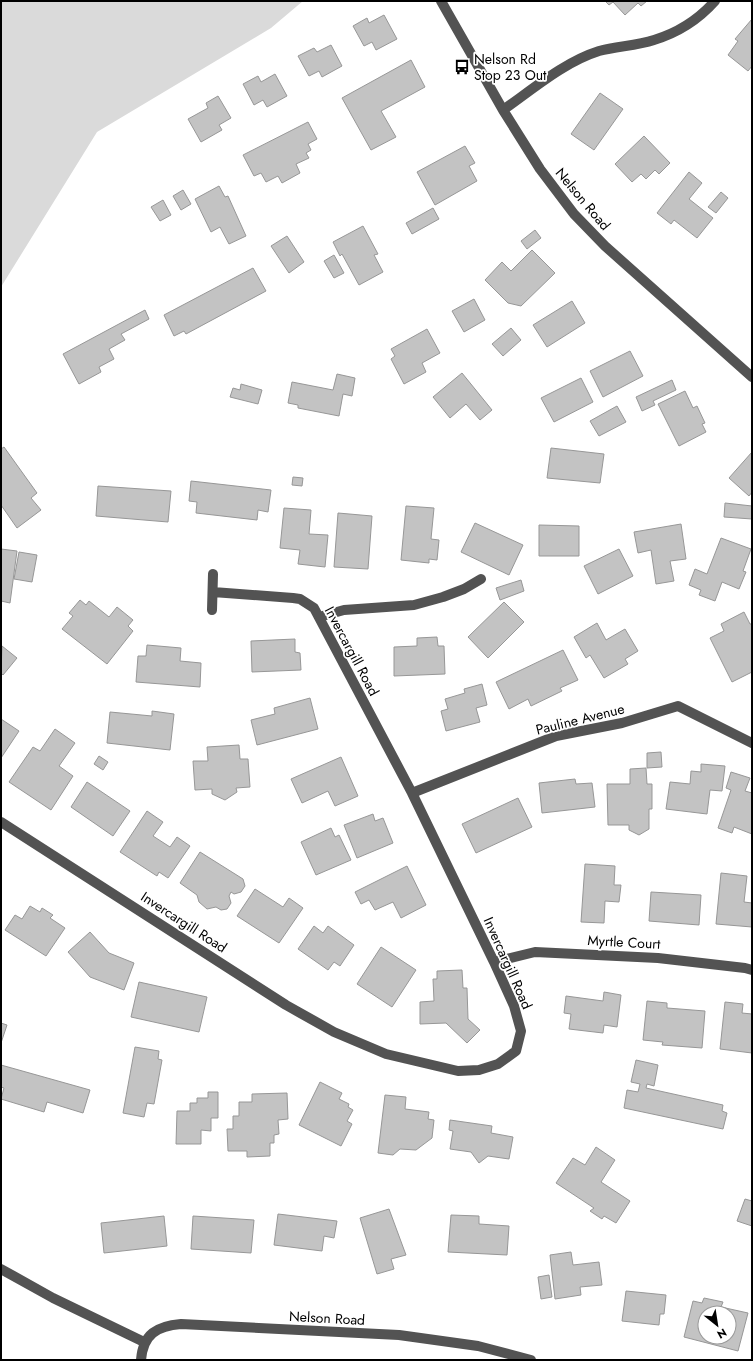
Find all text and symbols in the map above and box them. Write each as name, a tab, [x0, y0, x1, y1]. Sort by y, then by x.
place label: Nelson Rd Stop 23 Out	[474, 49, 547, 85]
bus stop icon: Nelson Rd Stop 23 Out	[453, 58, 471, 76]
street label: Nelson Road	[551, 163, 615, 235]
street label: Invercargill Road	[320, 603, 384, 699]
street label: Pauline Avenue	[534, 698, 626, 740]
street label: Invercargill Road	[137, 887, 231, 957]
street label: Invercargill Road	[479, 914, 537, 1012]
street label: Myrtle Court	[587, 930, 662, 954]
north arrow	[697, 1305, 737, 1345]
street label: Nelson Road	[288, 1306, 366, 1330]
text: N	[714, 1325, 730, 1343]

